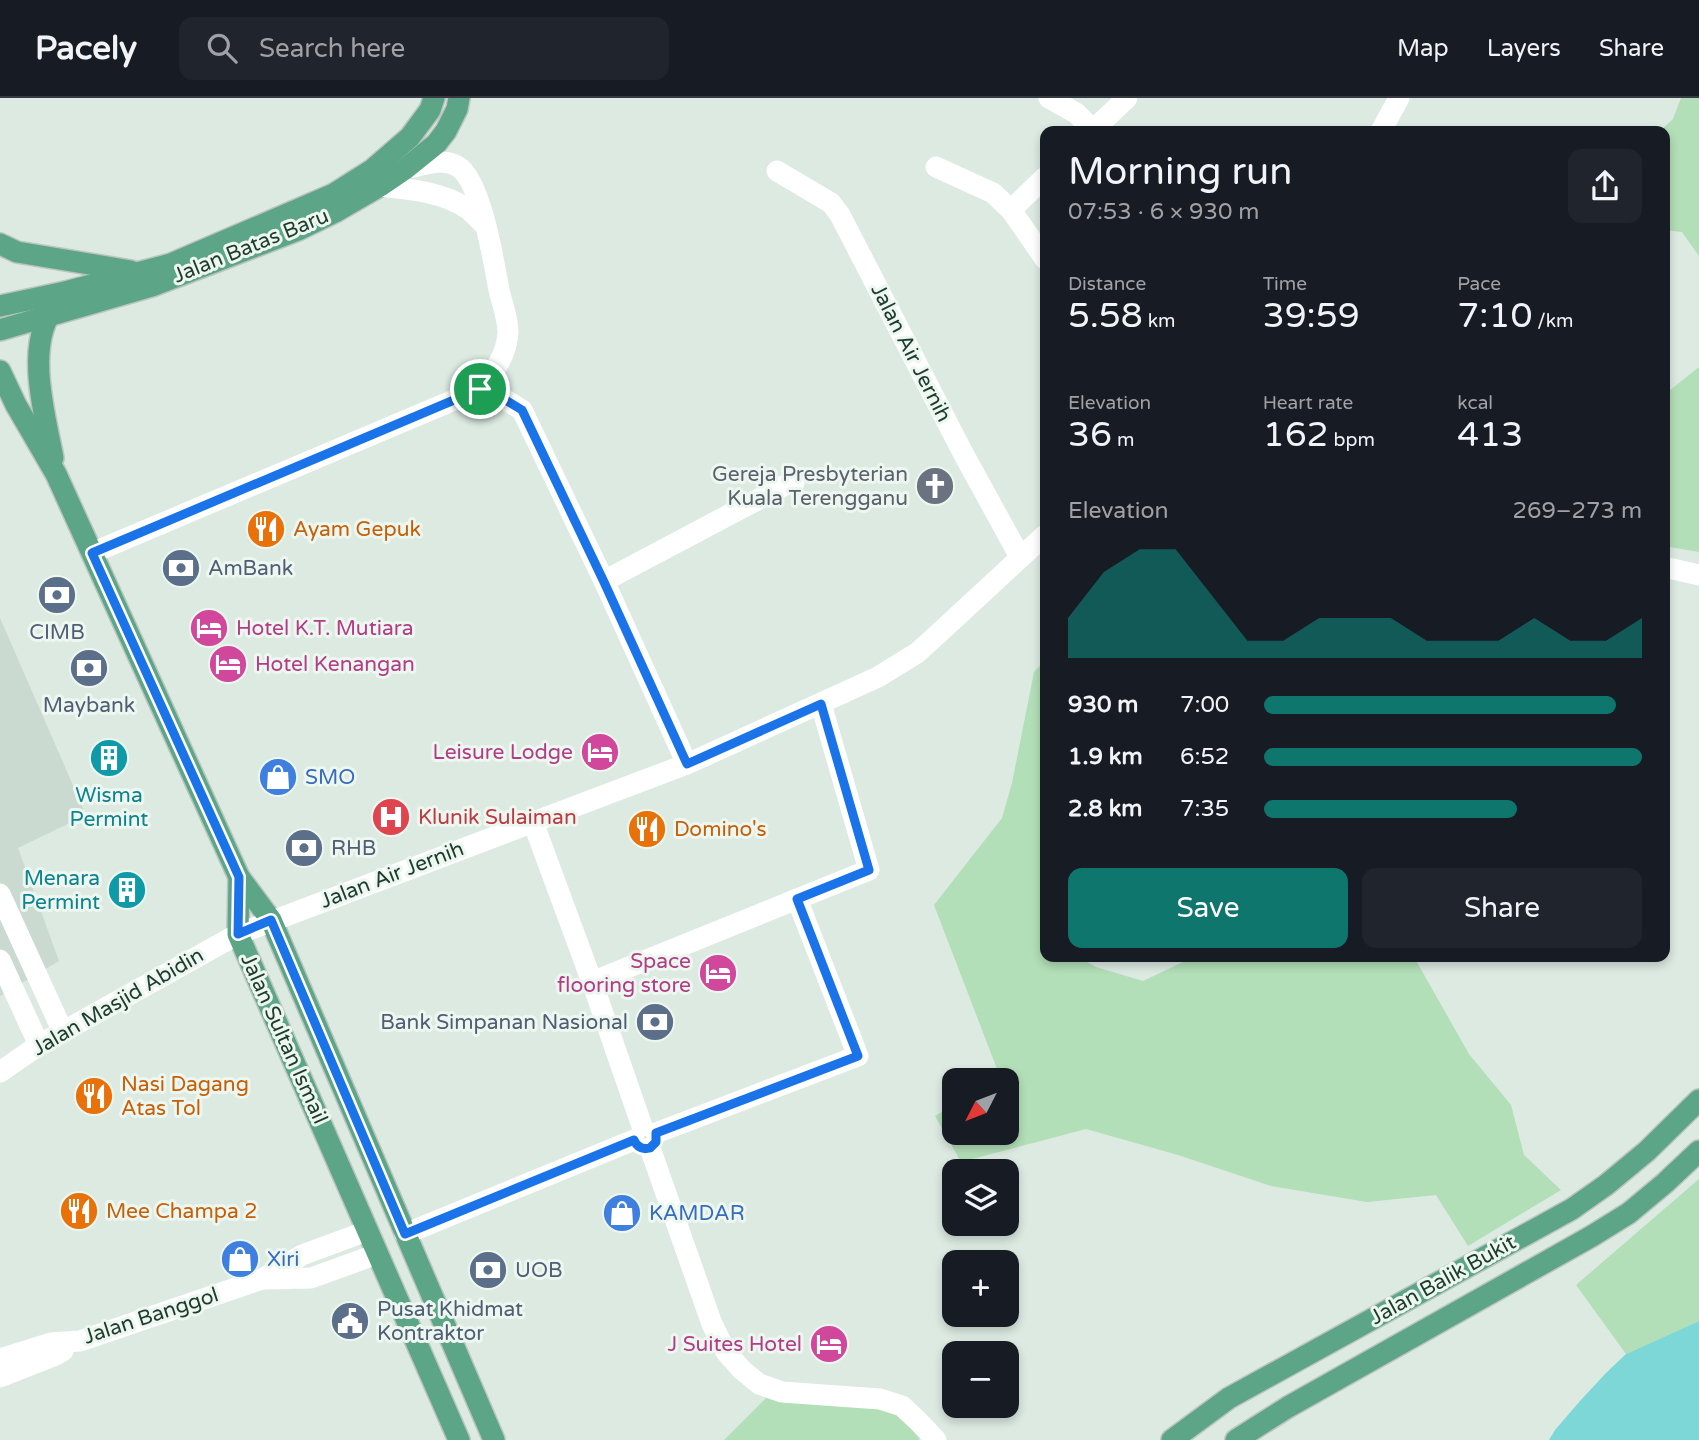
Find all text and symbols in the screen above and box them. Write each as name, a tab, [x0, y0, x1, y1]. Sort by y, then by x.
search box	[179, 17, 669, 80]
text: Pacely	[35, 29, 137, 68]
icon: search	[203, 29, 241, 67]
text: Search here	[259, 33, 405, 64]
text: Map	[1397, 34, 1449, 63]
text: Layers	[1487, 34, 1561, 63]
text: Share	[1599, 34, 1664, 63]
text: Morning run	[1068, 149, 1292, 195]
button: share	[1568, 149, 1642, 223]
text: 07:53 · 6 × 930 m	[1068, 198, 1259, 226]
street label: Jalan Batas Baru	[170, 203, 332, 289]
text: Distance	[1068, 273, 1146, 295]
text: Time	[1263, 273, 1307, 295]
text: Pace	[1457, 273, 1501, 295]
street label: Jalan Air Jernih	[865, 280, 957, 426]
text: 5.58	[1068, 295, 1143, 337]
text: 39:59	[1263, 295, 1360, 337]
text: 7:10	[1457, 295, 1532, 337]
text: km	[1143, 310, 1175, 332]
text: /km	[1532, 310, 1574, 332]
pin	[450, 359, 510, 419]
icon: arrive	[461, 370, 499, 408]
text: Elevation	[1068, 392, 1151, 414]
text: Heart rate	[1263, 392, 1353, 414]
text: kcal	[1457, 392, 1493, 414]
text: 36	[1068, 414, 1112, 456]
text: 162	[1263, 414, 1329, 456]
text: 413	[1457, 414, 1523, 456]
text: m	[1112, 429, 1134, 451]
text: bpm	[1329, 429, 1375, 451]
place label: Gereja Presbyterian Kuala Terengganu	[712, 462, 908, 511]
church icon: Gereja Presbyterian Kuala Terengganu	[914, 465, 956, 507]
text: Elevation	[1068, 497, 1169, 525]
text: 269–273 m	[1513, 497, 1642, 525]
restaurant icon: Ayam Gepuk	[245, 508, 287, 550]
place label: Ayam Gepuk	[293, 517, 421, 542]
bank icon: AmBank	[160, 547, 202, 589]
place label: AmBank	[208, 556, 293, 581]
bank icon: CIMB	[36, 574, 78, 616]
hotel icon: Hotel K.T. Mutiara	[188, 607, 230, 649]
place label: Hotel K.T. Mutiara	[236, 616, 414, 641]
place label: CIMB	[29, 620, 85, 645]
hotel icon: Hotel Kenangan	[207, 643, 249, 685]
bank icon: Maybank	[68, 647, 110, 689]
place label: Hotel Kenangan	[255, 652, 415, 677]
text: 930 m	[1068, 691, 1138, 719]
text: 7:00	[1180, 691, 1229, 719]
place label: Maybank	[43, 693, 135, 718]
hotel icon: Leisure Lodge	[579, 731, 621, 773]
building icon: Wisma Permint	[88, 737, 130, 779]
place label: Leisure Lodge	[433, 740, 573, 765]
text: 1.9 km	[1068, 743, 1143, 771]
text: 6:52	[1180, 743, 1229, 771]
shop icon: SMO	[257, 756, 299, 798]
place label: SMO	[305, 765, 355, 790]
place label: Wisma Permint	[70, 783, 148, 832]
text: 2.8 km	[1068, 795, 1142, 823]
text: 7:35	[1180, 795, 1229, 823]
hospital icon: Klunik Sulaiman	[370, 796, 412, 838]
place label: Klunik Sulaiman	[418, 805, 577, 830]
restaurant icon: Domino's	[626, 808, 668, 850]
place label: Domino's	[674, 817, 767, 842]
bank icon: RHB	[283, 827, 325, 869]
street label: Jalan Air Jernih	[317, 836, 467, 914]
place label: RHB	[331, 836, 376, 861]
place label: Menara Permint	[21, 866, 100, 915]
button: Save	[1068, 868, 1348, 948]
button: Share	[1362, 868, 1642, 948]
building icon: Menara Permint	[106, 869, 148, 911]
street label: Jalan Masjid Abidin	[28, 943, 208, 1061]
place label: Space flooring store	[557, 949, 691, 998]
street label: Jalan Sultan Ismail	[235, 950, 333, 1128]
hotel icon: Space flooring store	[697, 952, 739, 994]
bank icon: Bank Simpanan Nasional	[634, 1001, 676, 1043]
place label: Bank Simpanan Nasional	[380, 1010, 628, 1035]
north arrow	[942, 1068, 1018, 1144]
map controls	[942, 1068, 1019, 1418]
place label: Nasi Dagang Atas Tol	[121, 1072, 249, 1121]
restaurant icon: Nasi Dagang Atas Tol	[73, 1075, 115, 1117]
button: layers	[942, 1159, 1019, 1236]
restaurant icon: Mee Champa 2	[58, 1190, 100, 1232]
shop icon: KAMDAR	[601, 1192, 643, 1234]
place label: Mee Champa 2	[106, 1199, 257, 1224]
place label: KAMDAR	[649, 1201, 745, 1226]
street label: Jalan Balik Bukit	[1366, 1230, 1520, 1330]
shop icon: Xiri	[219, 1238, 261, 1280]
place label: Xiri	[267, 1247, 300, 1272]
bank icon: UOB	[467, 1249, 509, 1291]
button: +	[942, 1250, 1019, 1327]
place label: UOB	[515, 1258, 563, 1283]
street label: Jalan Banggol	[80, 1282, 222, 1350]
place label: Pusat Khidmat Kontraktor	[377, 1297, 523, 1346]
public building icon: Pusat Khidmat Kontraktor	[329, 1300, 371, 1342]
hotel icon: J Suites Hotel	[808, 1323, 850, 1365]
place label: J Suites Hotel	[667, 1332, 802, 1357]
button: −	[942, 1341, 1019, 1418]

